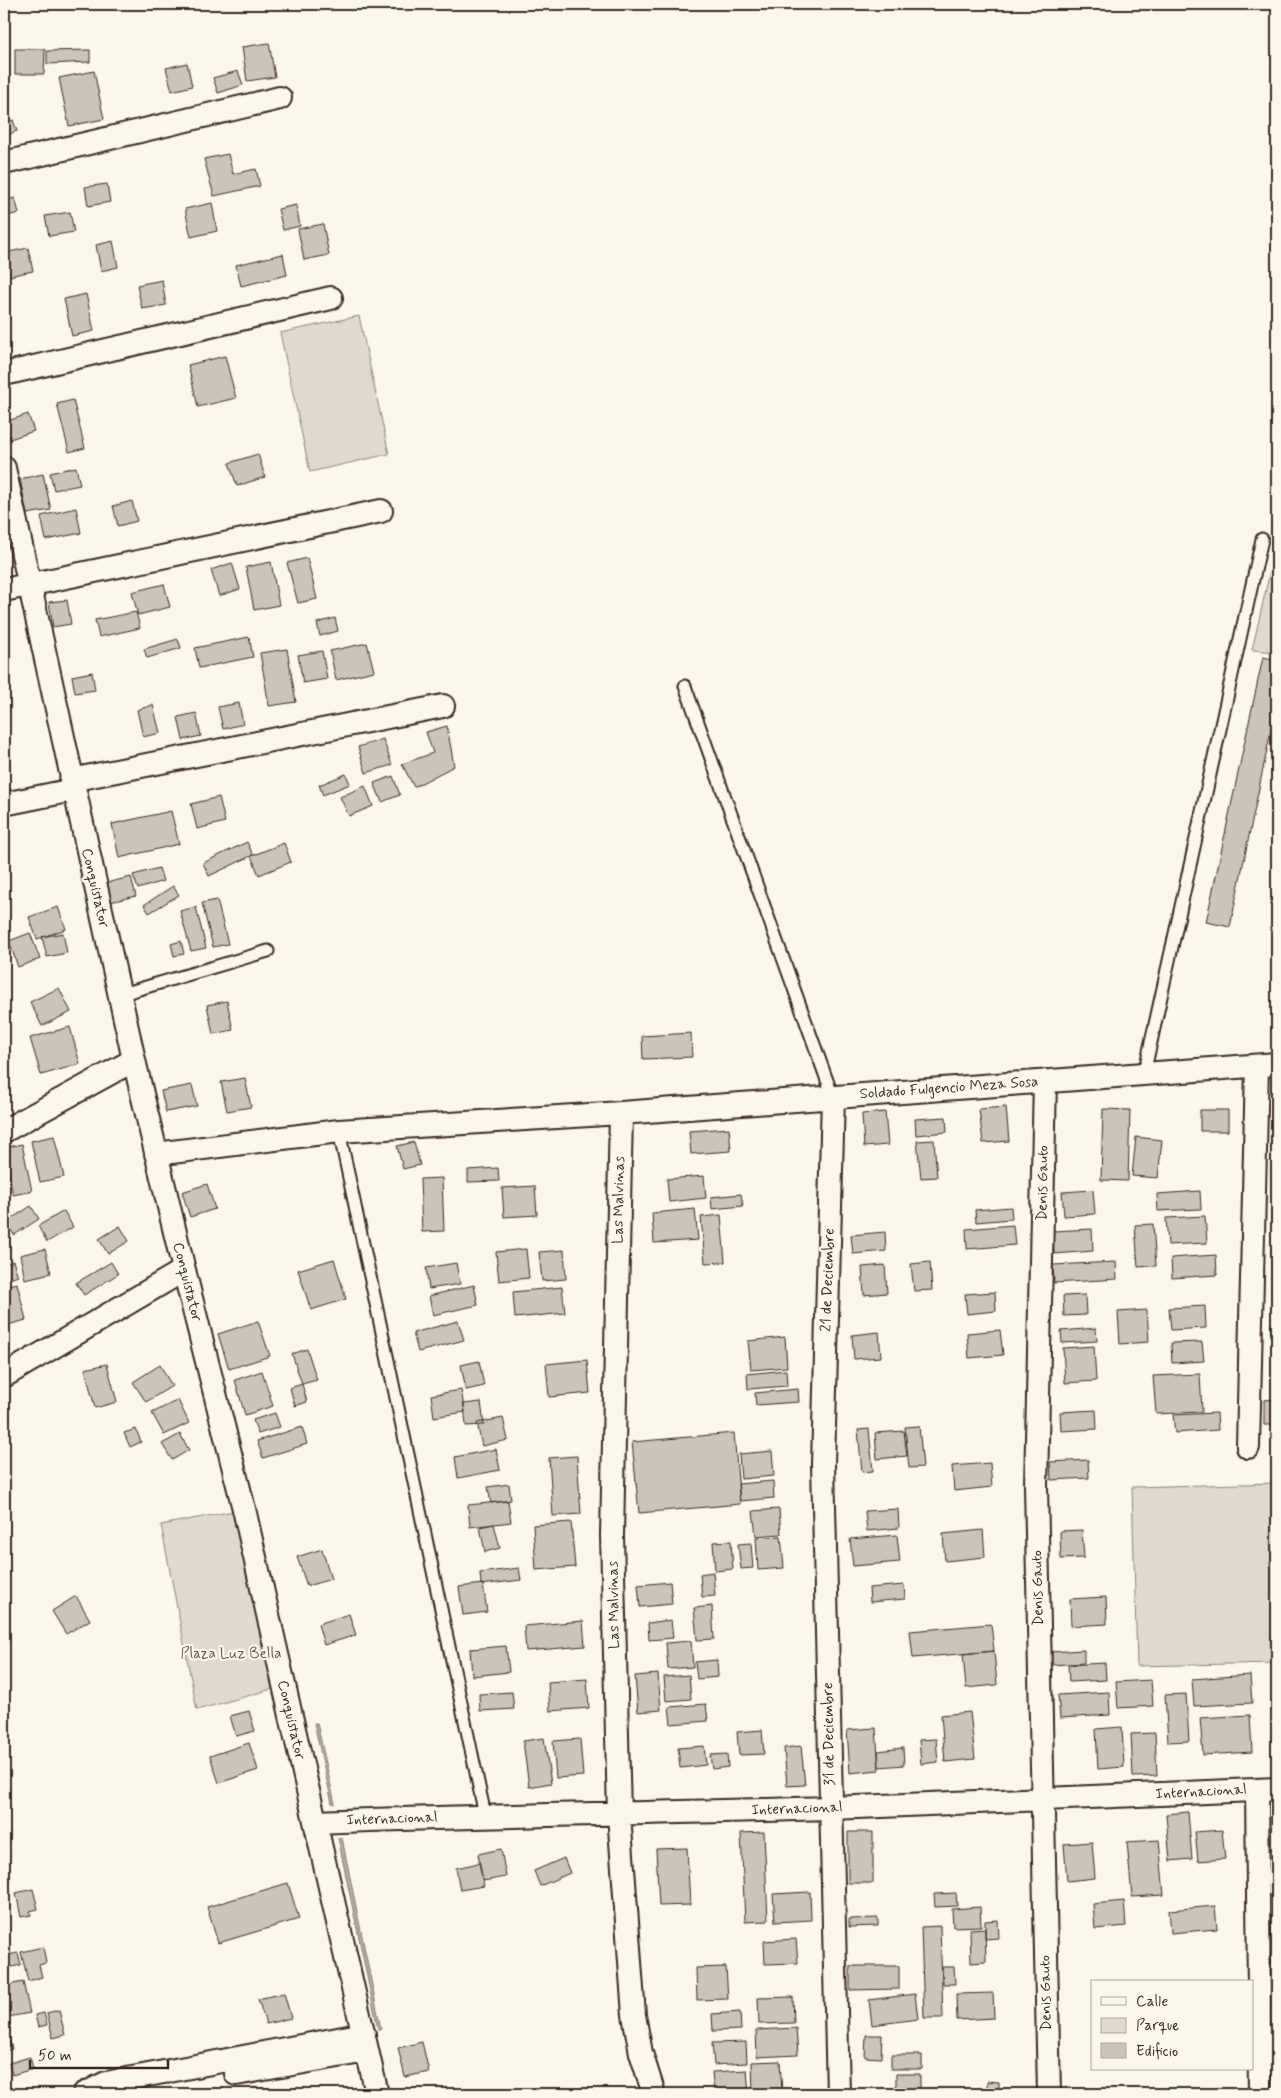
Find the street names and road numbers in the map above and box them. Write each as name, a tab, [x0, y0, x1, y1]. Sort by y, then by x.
street label: Conquistator	[76, 846, 114, 930]
street label: Soldado Fulgencio Meza Sosa	[859, 1072, 1039, 1104]
street label: Denis Gauto	[1032, 1145, 1054, 1221]
street label: Las Malvinas	[608, 1155, 630, 1244]
street label: 21 de Deciembre	[816, 1227, 840, 1332]
street label: Conquistator	[168, 1240, 207, 1324]
street label: Denis Gauto	[1027, 1550, 1049, 1626]
street label: Las Malvinas	[603, 1560, 625, 1649]
street label: Conquistator	[272, 1678, 310, 1762]
street label: 31 de Deciembre	[818, 1682, 840, 1786]
street label: Internacional	[1155, 1780, 1247, 1804]
street label: Internacional	[751, 1797, 843, 1821]
street label: Internacional	[346, 1807, 438, 1831]
street label: Denis Gauto	[1035, 1955, 1057, 2031]

